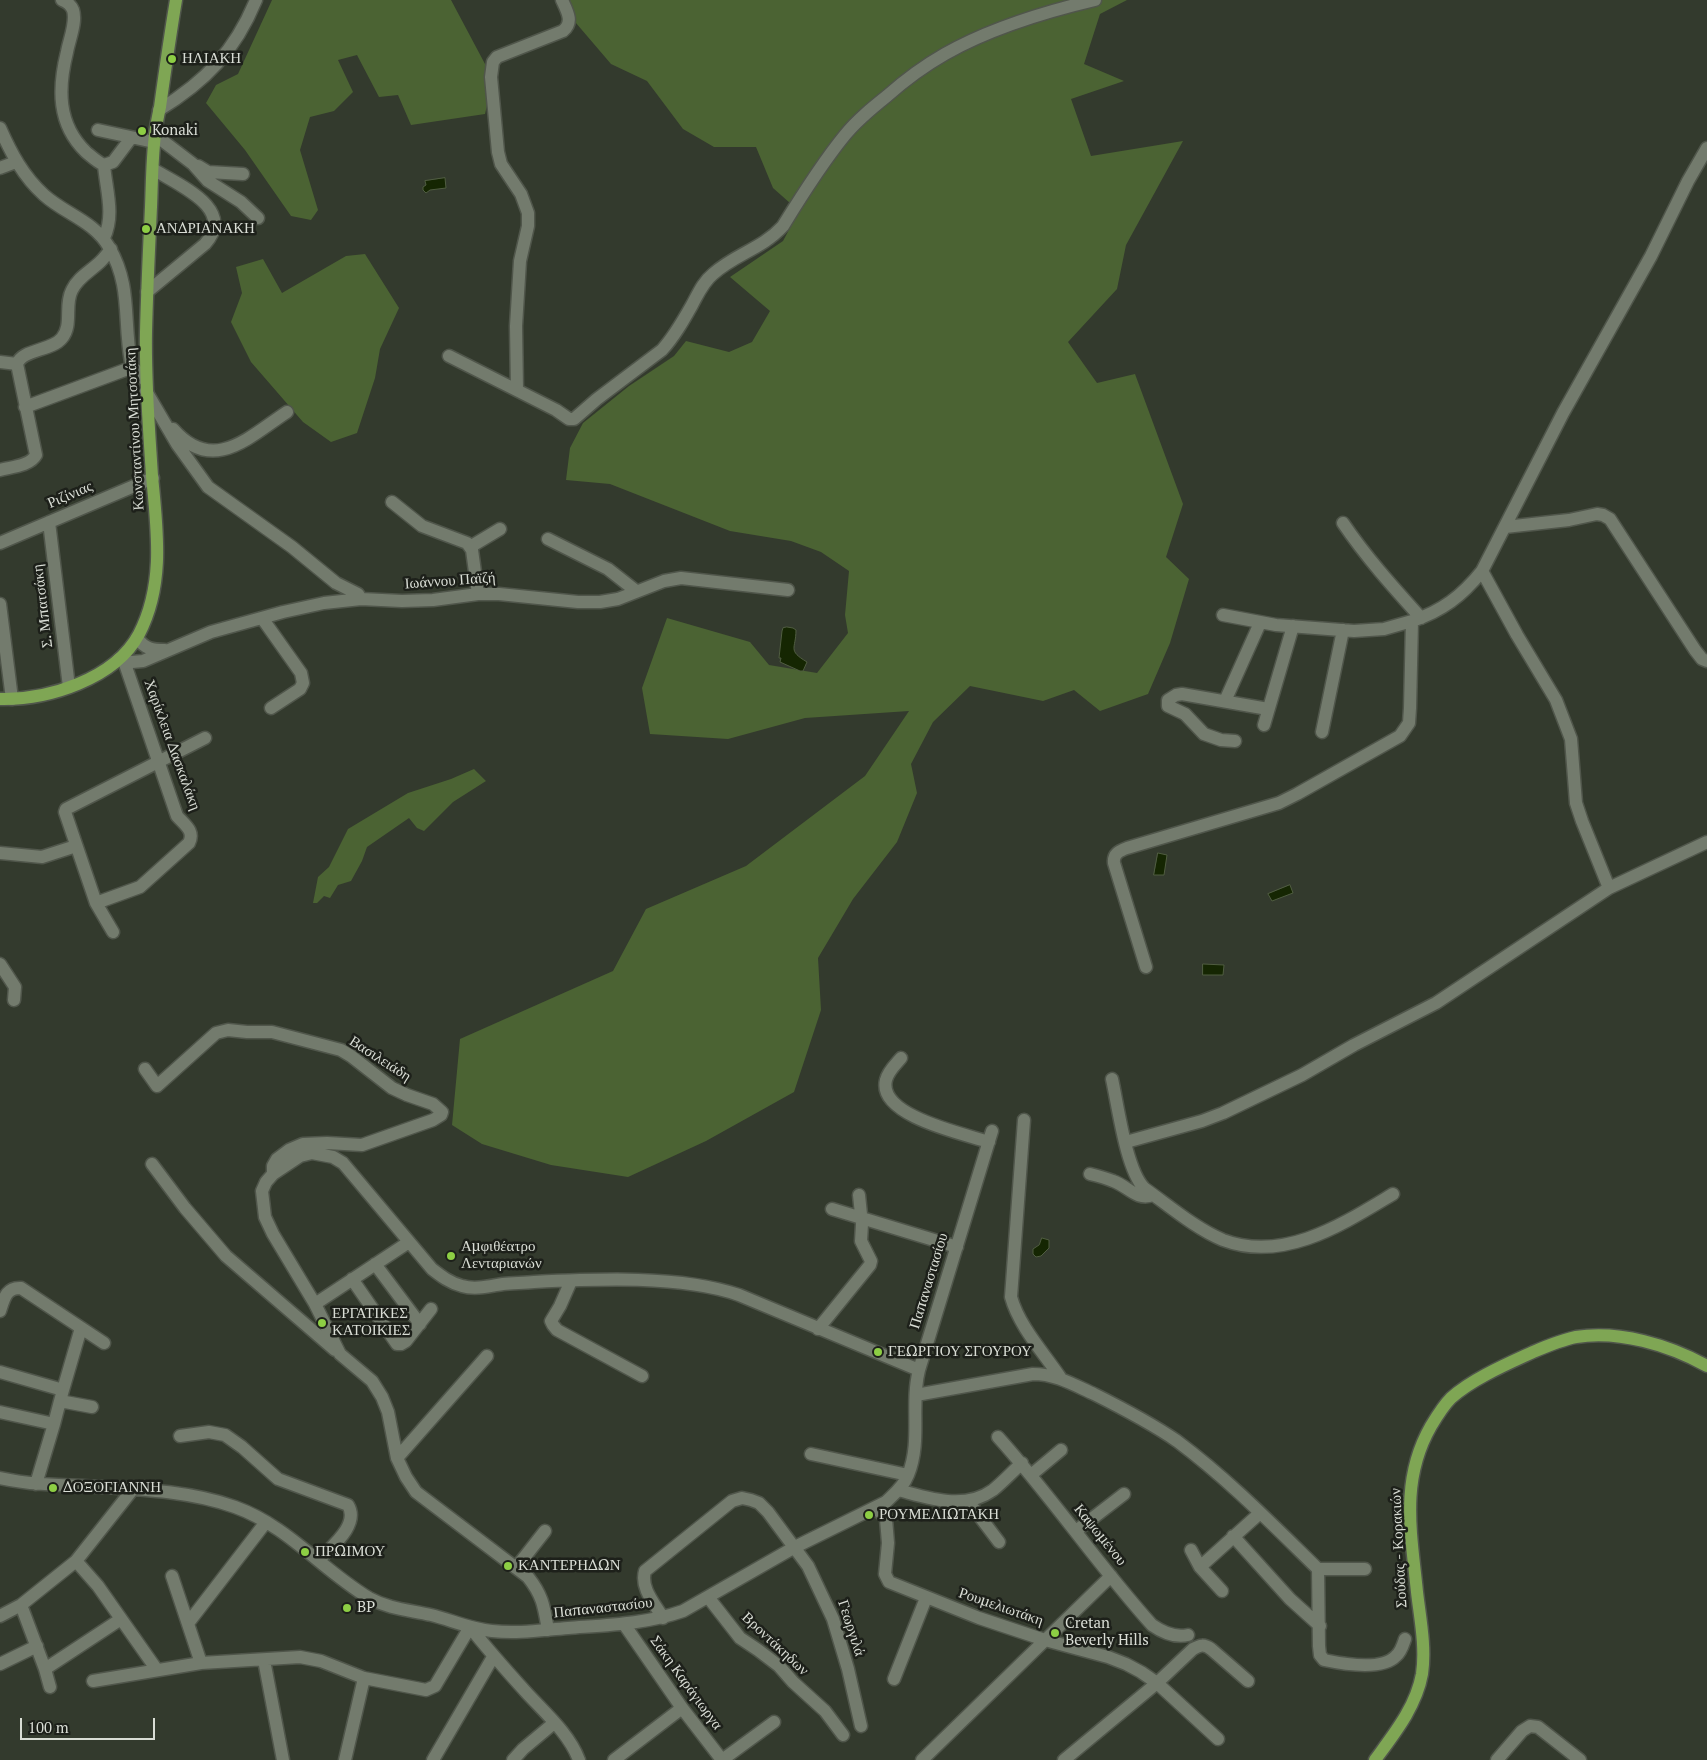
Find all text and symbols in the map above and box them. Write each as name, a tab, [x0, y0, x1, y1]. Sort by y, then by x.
place label: ΗΛΙΑΚΗ	[182, 50, 241, 68]
marker: ΗΛΙΑΚΗ	[166, 53, 178, 65]
place label: Konaki	[152, 122, 198, 140]
marker: Konaki	[136, 125, 148, 137]
place label: ΑΝΔΡΙΑΝΑΚΗ	[156, 220, 255, 238]
marker: ΑΝΔΡΙΑΝΑΚΗ	[140, 223, 152, 235]
street label: Κωνσταντίνου Μητσοτάκη	[122, 347, 148, 511]
street label: Ριζίνιας	[45, 477, 95, 513]
street label: Σ. Μπατσάκη	[29, 563, 57, 649]
street label: Ιωάννου Παϊζή	[404, 569, 496, 593]
street label: Χαρίκλεια Δασκαλάκη	[140, 677, 204, 813]
street label: Βασιλειάδη	[346, 1032, 414, 1086]
street label: Παπαναστασίου	[906, 1231, 952, 1331]
place label: Αμφιθέατρο Λενταριανών	[461, 1238, 542, 1273]
marker: Αμφιθέατρο Λενταριανών	[445, 1250, 457, 1262]
place label: ΕΡΓΑΤΙΚΕΣ ΚΑΤΟΙΚΙΕΣ	[332, 1305, 410, 1340]
marker: ΕΡΓΑΤΙΚΕΣ ΚΑΤΟΙΚΙΕΣ	[316, 1317, 328, 1329]
place label: ΓΕΩΡΓΙΟΥ ΣΓΟΥΡΟΥ	[888, 1343, 1032, 1361]
marker: ΓΕΩΡΓΙΟΥ ΣΓΟΥΡΟΥ	[872, 1346, 884, 1358]
place label: ΔΟΞΟΓΙΑΝΝΗ	[63, 1479, 161, 1497]
marker: ΔΟΞΟΓΙΑΝΝΗ	[47, 1482, 59, 1494]
street label: Σούδας - Κορακιών	[1387, 1488, 1411, 1608]
street label: Καψωμένου	[1070, 1501, 1130, 1569]
place label: ΡΟΥΜΕΛΙΩΤΑΚΗ	[879, 1506, 999, 1524]
marker: ΡΟΥΜΕΛΙΩΤΑΚΗ	[863, 1509, 875, 1521]
place label: ΠΡΩΙΜΟΥ	[315, 1543, 385, 1561]
marker: ΠΡΩΙΜΟΥ	[299, 1546, 311, 1558]
place label: ΚΑΝΤΕΡΗΔΩΝ	[518, 1557, 621, 1575]
marker: ΚΑΝΤΕΡΗΔΩΝ	[502, 1560, 514, 1572]
street label: Ρουμελιωτάκη	[956, 1584, 1046, 1630]
street label: Παπαναστασίου	[553, 1594, 653, 1622]
street label: Γεωργιλά	[833, 1598, 869, 1658]
place label: BP	[357, 1599, 375, 1617]
marker: BP	[341, 1602, 353, 1614]
street label: Βροντάκηδων	[738, 1609, 812, 1679]
place label: Cretan Beverly Hills	[1065, 1615, 1149, 1650]
marker: Cretan Beverly Hills	[1049, 1627, 1061, 1639]
street label: Σάκη Καράγιωργα	[646, 1633, 726, 1733]
scale bar	[22, 1708, 158, 1740]
text: 100 m	[28, 1717, 69, 1737]

